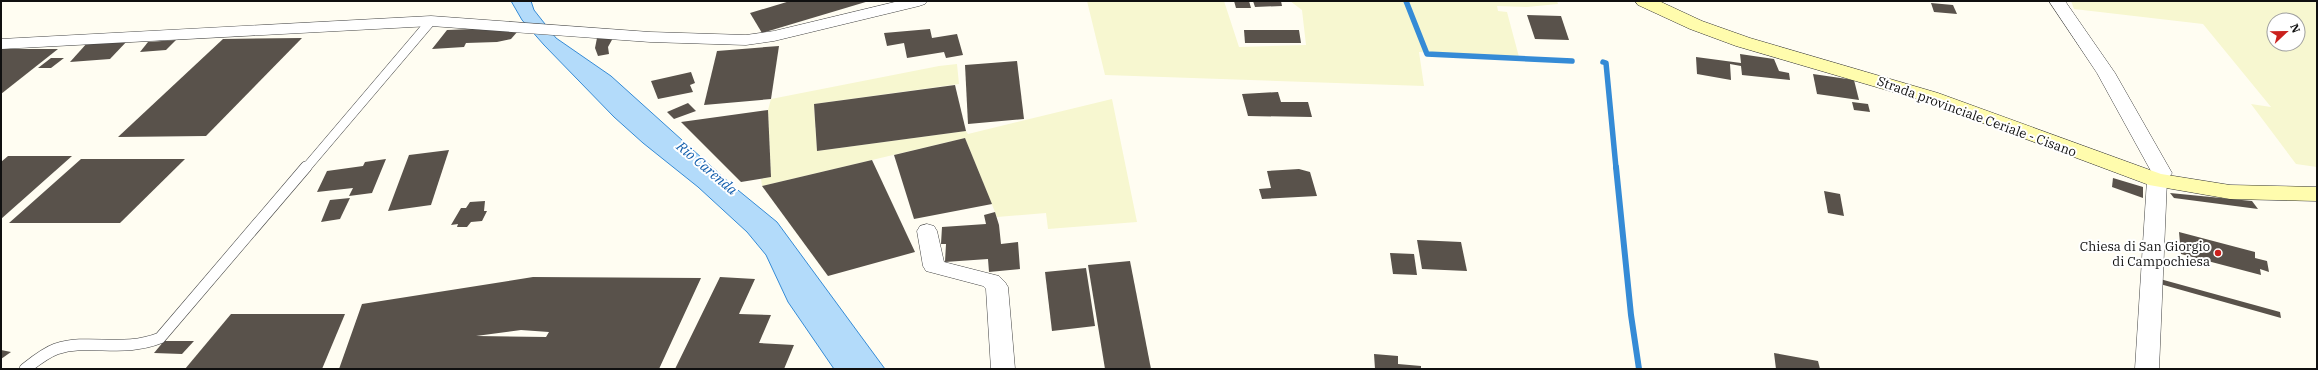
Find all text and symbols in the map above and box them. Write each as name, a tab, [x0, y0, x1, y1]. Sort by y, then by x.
north arrow	[2266, 12, 2306, 52]
text: N	[2287, 22, 2304, 35]
street label: Strada provinciale Ceriale - Cisano	[1875, 72, 2079, 161]
water label: Rio Carenda	[672, 137, 741, 199]
place label: Chiesa di San Giorgio di Campochiesa	[2080, 238, 2210, 270]
marker: Chiesa di San Giorgio di Campochiesa	[2213, 248, 2223, 258]

